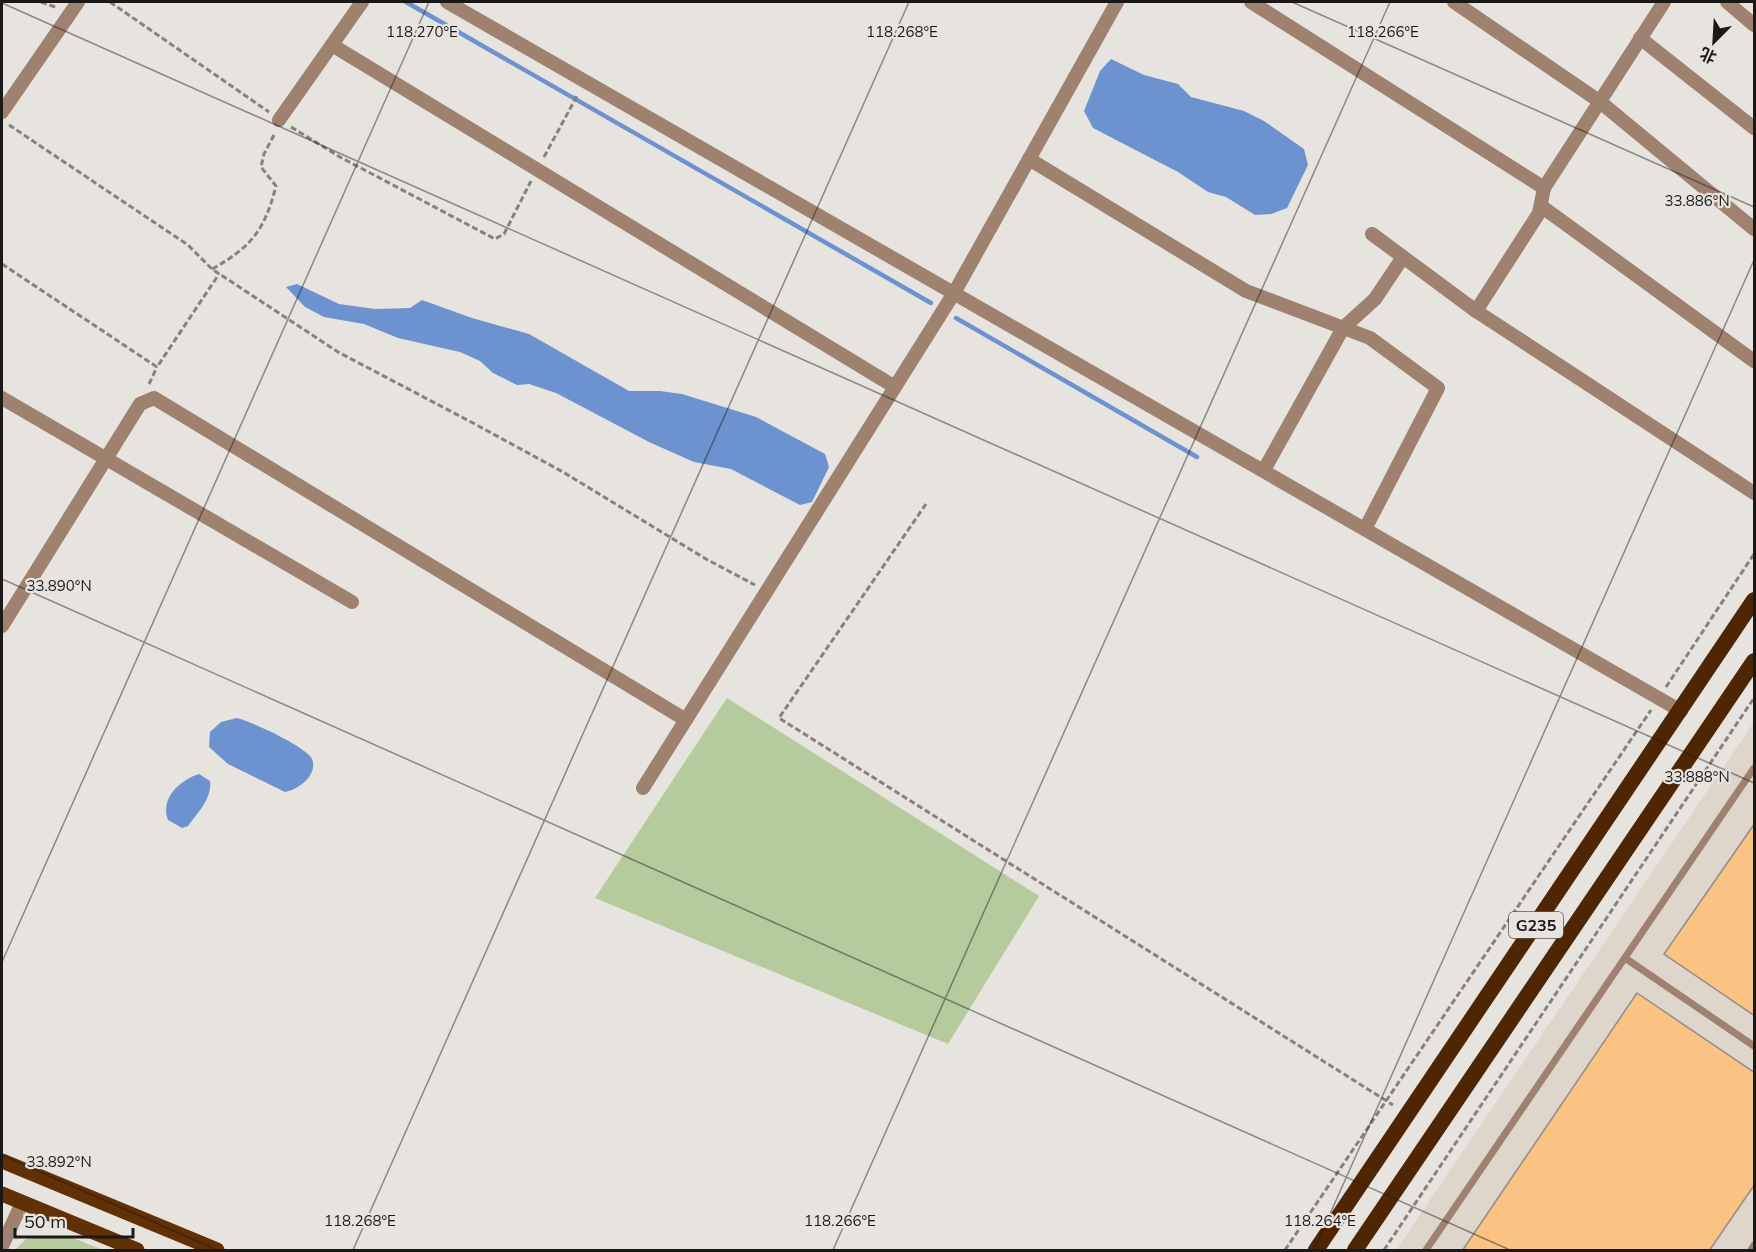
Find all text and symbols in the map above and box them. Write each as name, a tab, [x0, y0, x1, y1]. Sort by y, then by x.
north arrow	[1684, 12, 1744, 72]
text: 118.270°E	[386, 22, 458, 41]
text: 118.268°E	[866, 22, 938, 41]
text: 118.266°E	[1347, 22, 1419, 41]
text: 北	[1697, 43, 1719, 68]
text: 33.886°N	[1664, 191, 1730, 210]
text: 33.890°N	[26, 576, 92, 595]
text: 33.888°N	[1664, 767, 1730, 786]
road number: G235	[1509, 912, 1563, 938]
text: 33.892°N	[26, 1152, 92, 1171]
scale bar	[15, 1201, 134, 1239]
text: 50 m	[24, 1210, 66, 1233]
text: 118.268°E	[324, 1211, 396, 1230]
text: 118.266°E	[804, 1211, 876, 1230]
text: 118.264°E	[1284, 1211, 1356, 1230]

